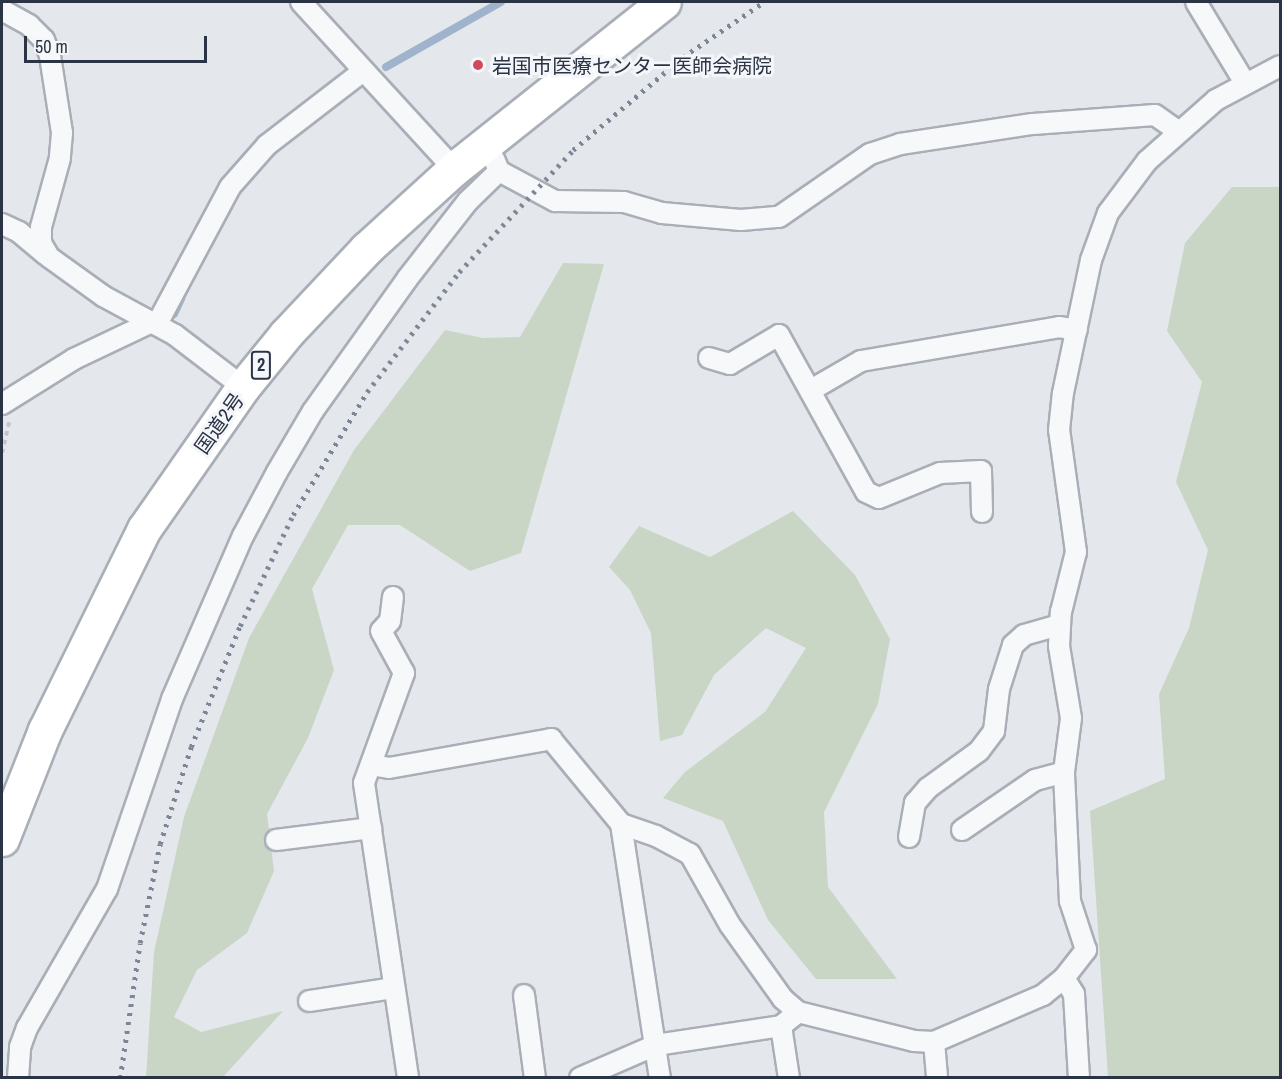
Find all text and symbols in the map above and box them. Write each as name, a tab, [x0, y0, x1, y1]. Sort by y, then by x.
scale bar	[27, 24, 210, 62]
text: 50 m	[35, 34, 68, 59]
place label: 岩国市医療センター医師会病院	[492, 53, 772, 77]
marker: 岩国市医療センター医師会病院	[469, 56, 487, 74]
road number: 2	[250, 350, 272, 380]
street label: 国道2号	[189, 388, 249, 458]

